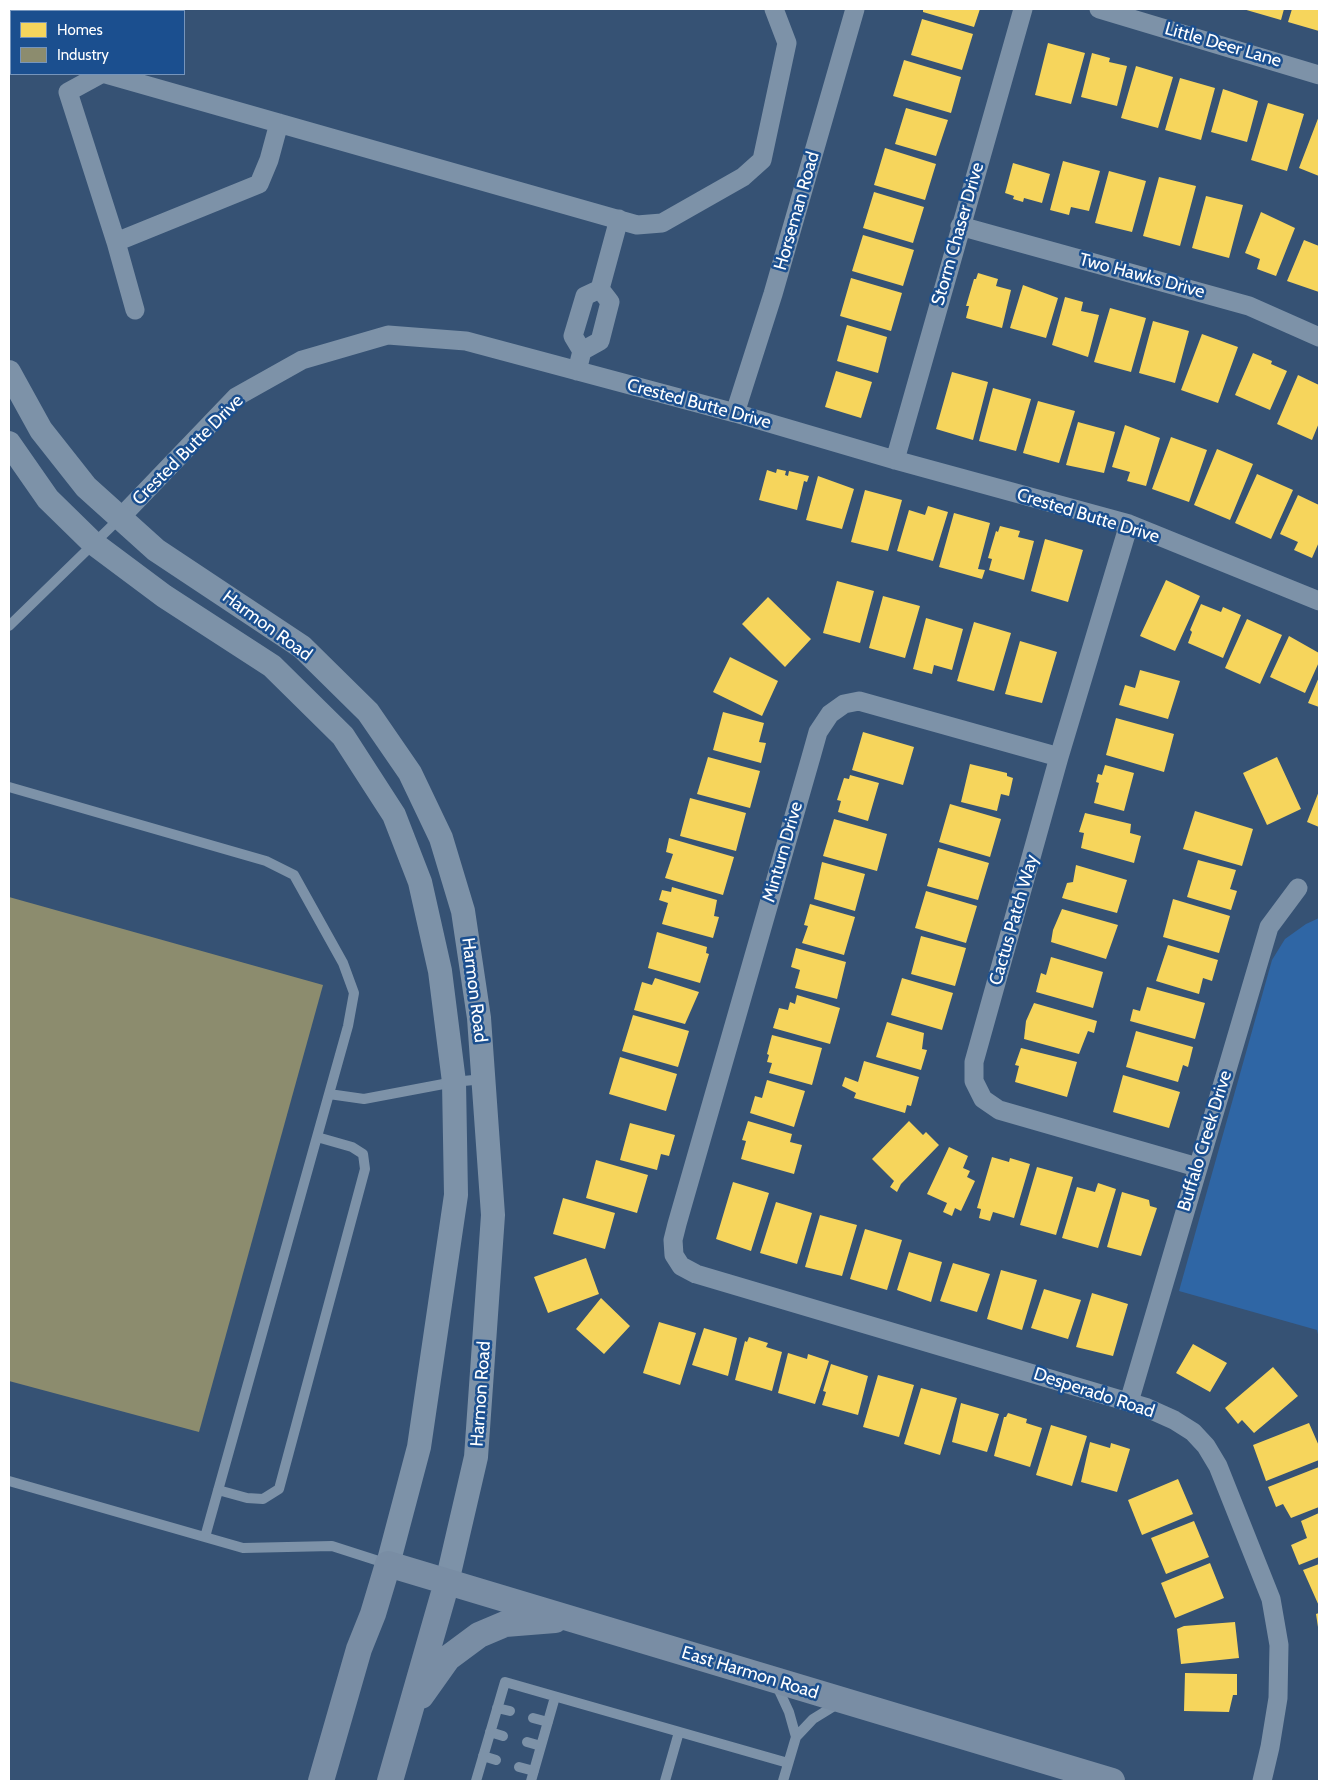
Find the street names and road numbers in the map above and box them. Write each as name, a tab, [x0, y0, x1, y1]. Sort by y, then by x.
street label: Little Deer Lane	[1162, 18, 1284, 72]
street label: Horseman Road	[770, 149, 824, 273]
street label: Storm Chaser Drive	[927, 160, 989, 308]
street label: Two Hawks Drive	[1077, 249, 1207, 303]
street label: Crested Butte Drive	[625, 374, 773, 434]
street label: Crested Butte Drive	[128, 390, 248, 510]
street label: Crested Butte Drive	[1014, 484, 1162, 548]
street label: Harmon Road	[218, 586, 316, 666]
street label: Minturn Drive	[758, 799, 808, 905]
street label: Cactus Patch Way	[985, 852, 1043, 988]
street label: Harmon Road	[457, 936, 491, 1044]
street label: Buffalo Creek Drive	[1173, 1068, 1237, 1214]
street label: Harmon Road	[467, 1341, 495, 1447]
street label: Desperado Road	[1031, 1363, 1157, 1423]
street label: East Harmon Road	[679, 1642, 821, 1704]

